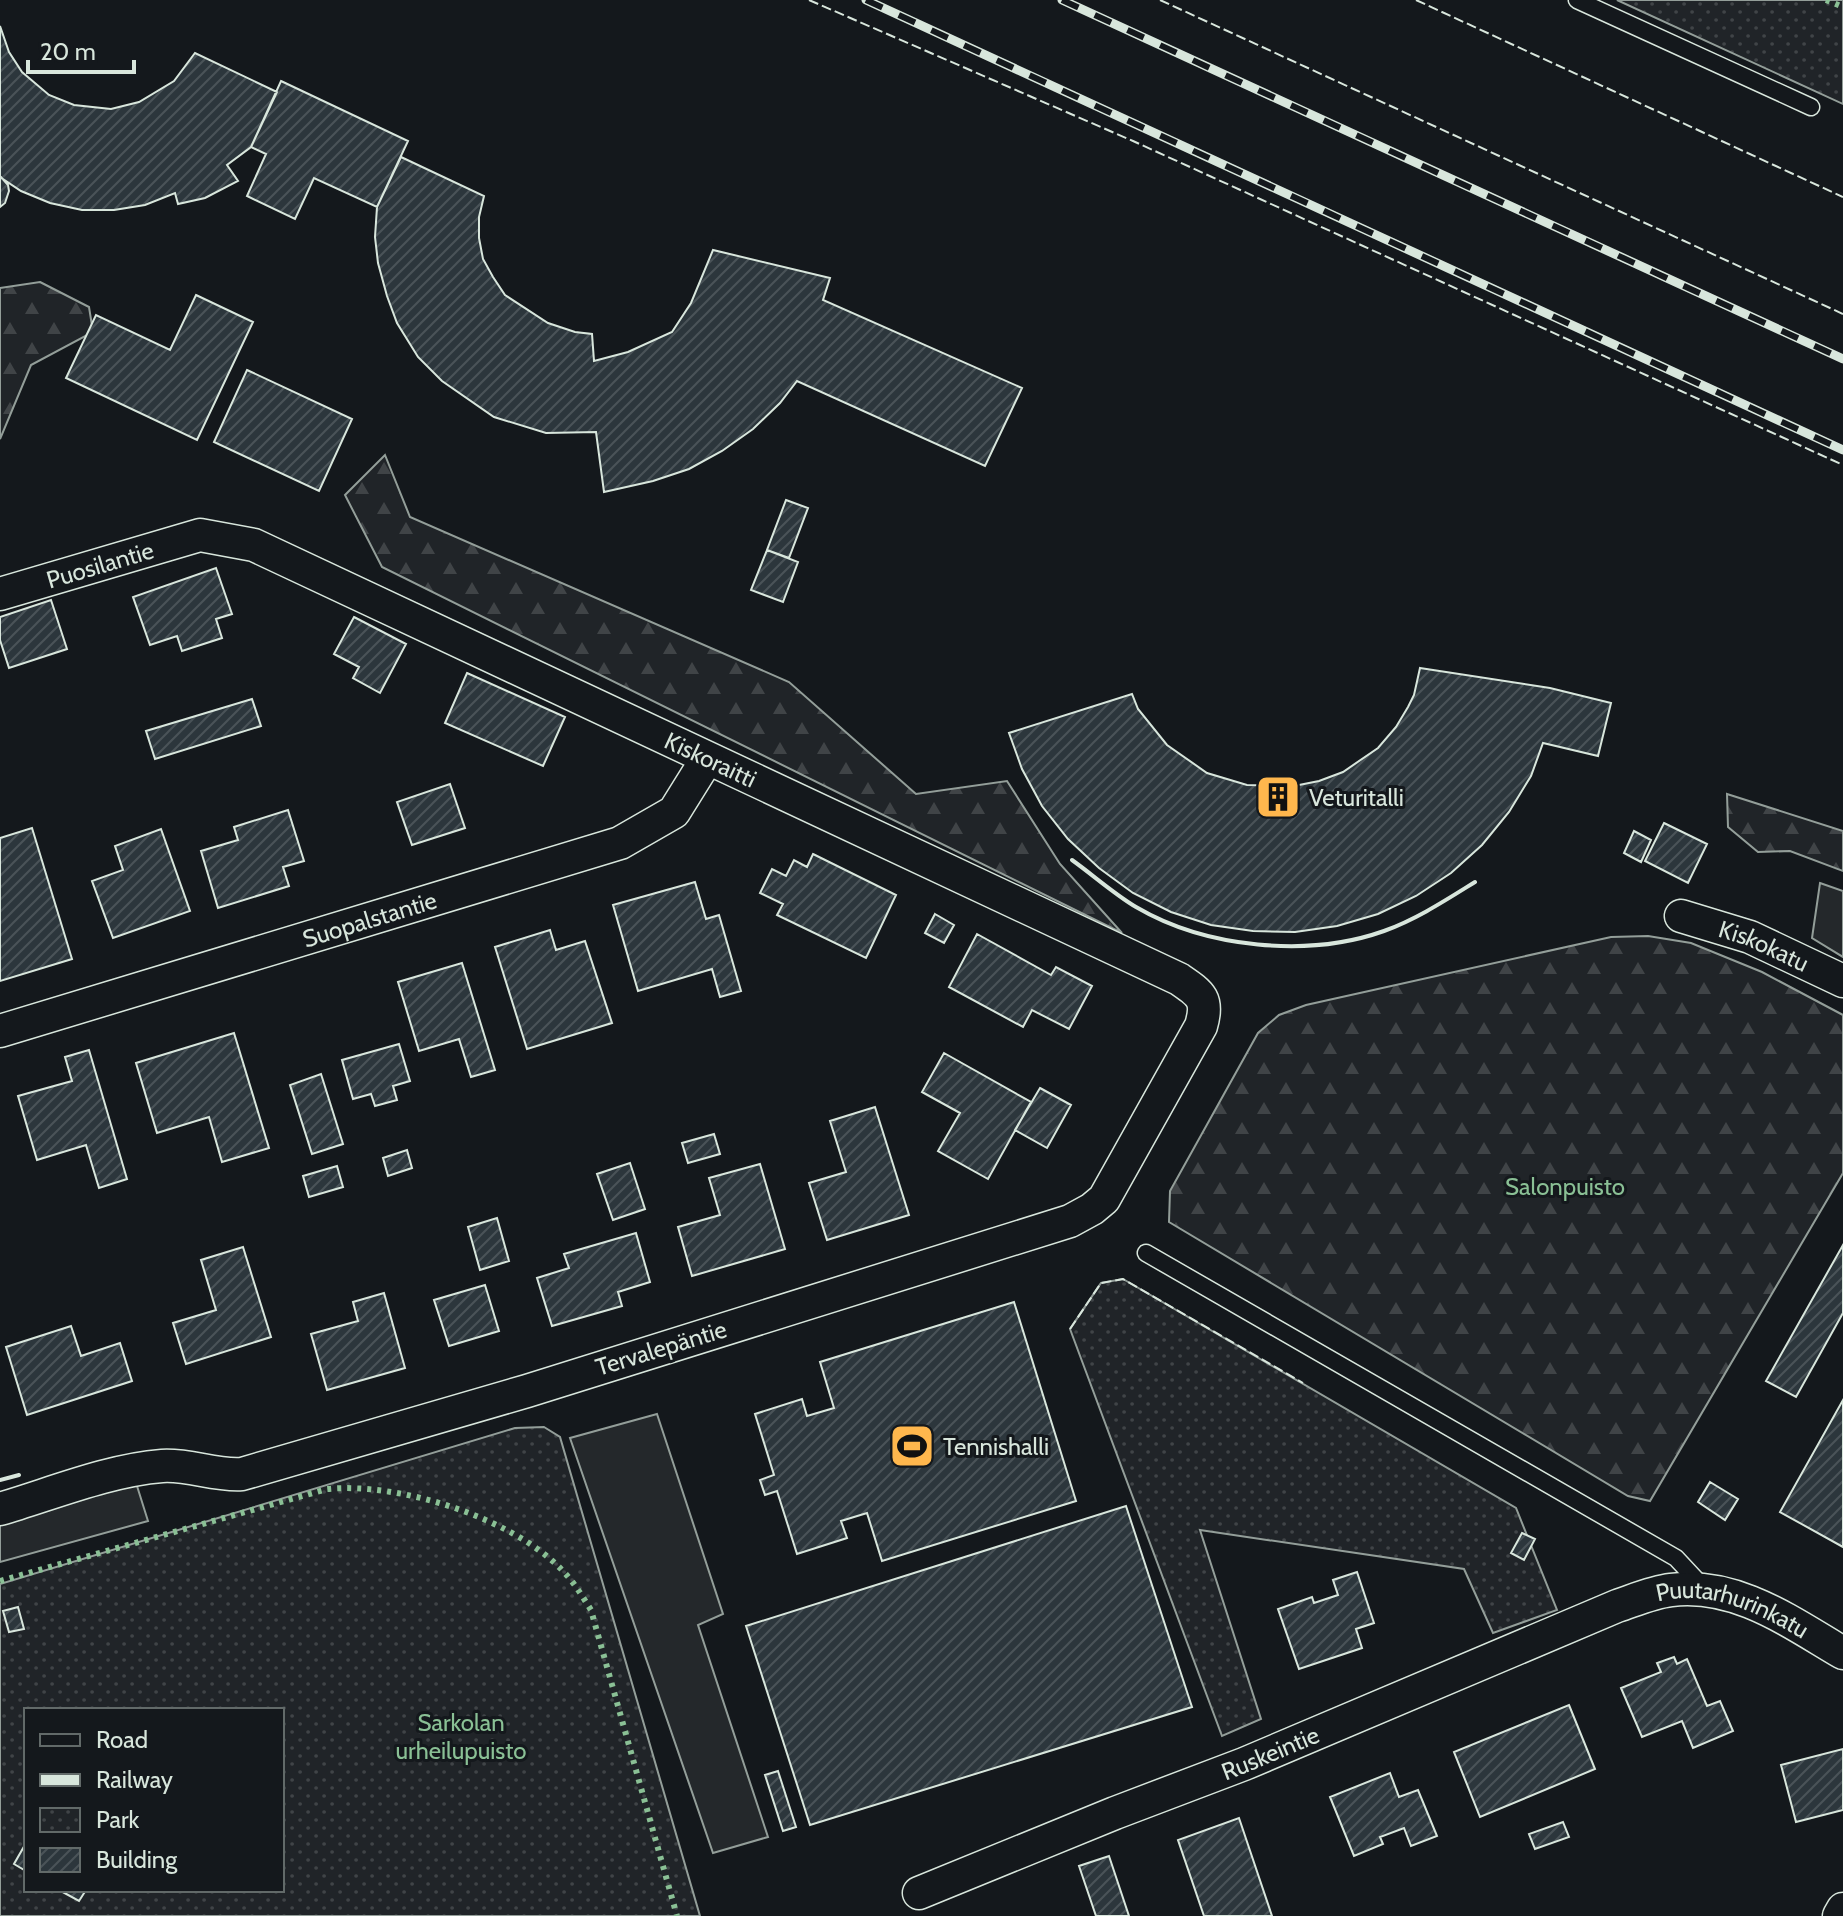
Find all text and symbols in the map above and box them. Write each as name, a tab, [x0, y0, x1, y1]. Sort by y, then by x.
scale bar	[28, 24, 134, 74]
text: 20 m	[40, 37, 96, 66]
street label: Puosilantie	[43, 535, 157, 594]
street label: Kiskoraitti	[660, 725, 761, 793]
building icon: Veturitalli	[1254, 773, 1302, 821]
place label: Veturitalli	[1309, 783, 1404, 812]
street label: Suopalstantie	[299, 885, 440, 953]
street label: Kiskokatu	[1715, 914, 1814, 977]
park label: Salonpuisto	[1505, 1172, 1625, 1201]
street label: Tervalepäntie	[592, 1314, 730, 1382]
sports icon: Tennishalli	[888, 1422, 936, 1470]
place label: Tennishalli	[943, 1432, 1049, 1461]
street label: Puutarhurinkatu	[1653, 1574, 1814, 1644]
legend	[24, 1708, 284, 1892]
park label: Sarkolan urheilupuisto	[396, 1708, 526, 1765]
street label: Ruskeintie	[1217, 1720, 1323, 1786]
text: Road	[96, 1725, 148, 1754]
text: Railway	[96, 1765, 173, 1794]
text: Park	[96, 1805, 139, 1834]
text: Building	[96, 1845, 178, 1874]

